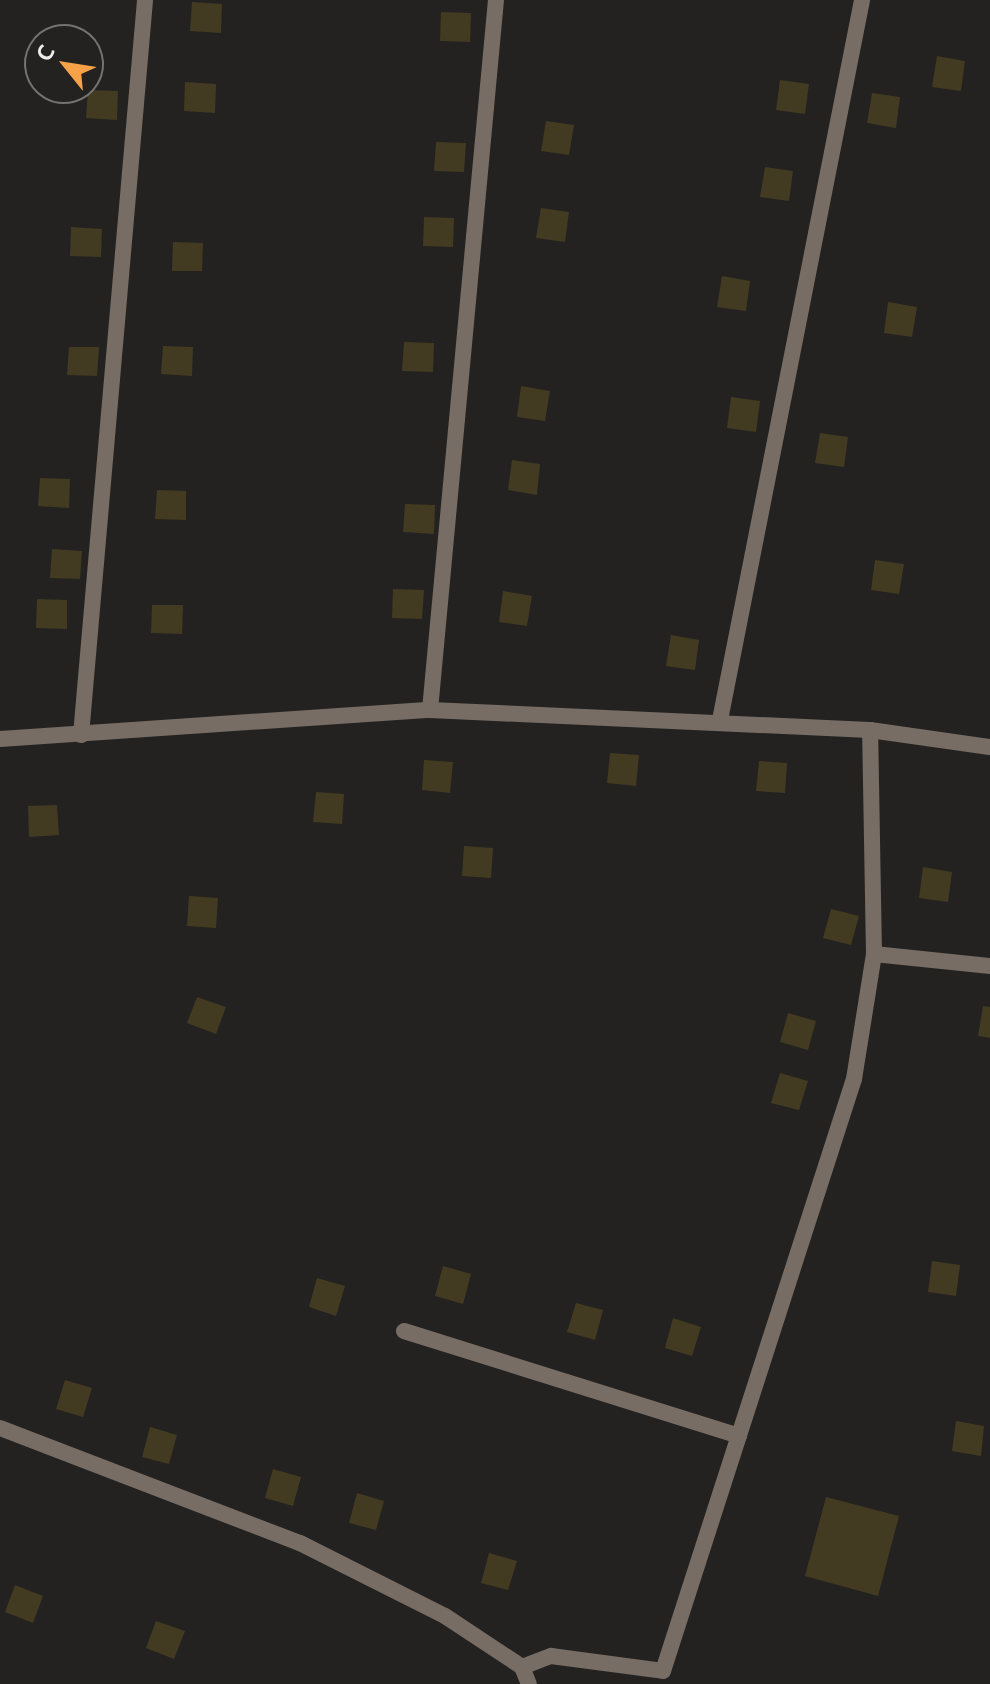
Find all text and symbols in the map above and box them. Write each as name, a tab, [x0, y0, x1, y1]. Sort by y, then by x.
north arrow	[24, 24, 104, 104]
text: С	[30, 40, 59, 65]

